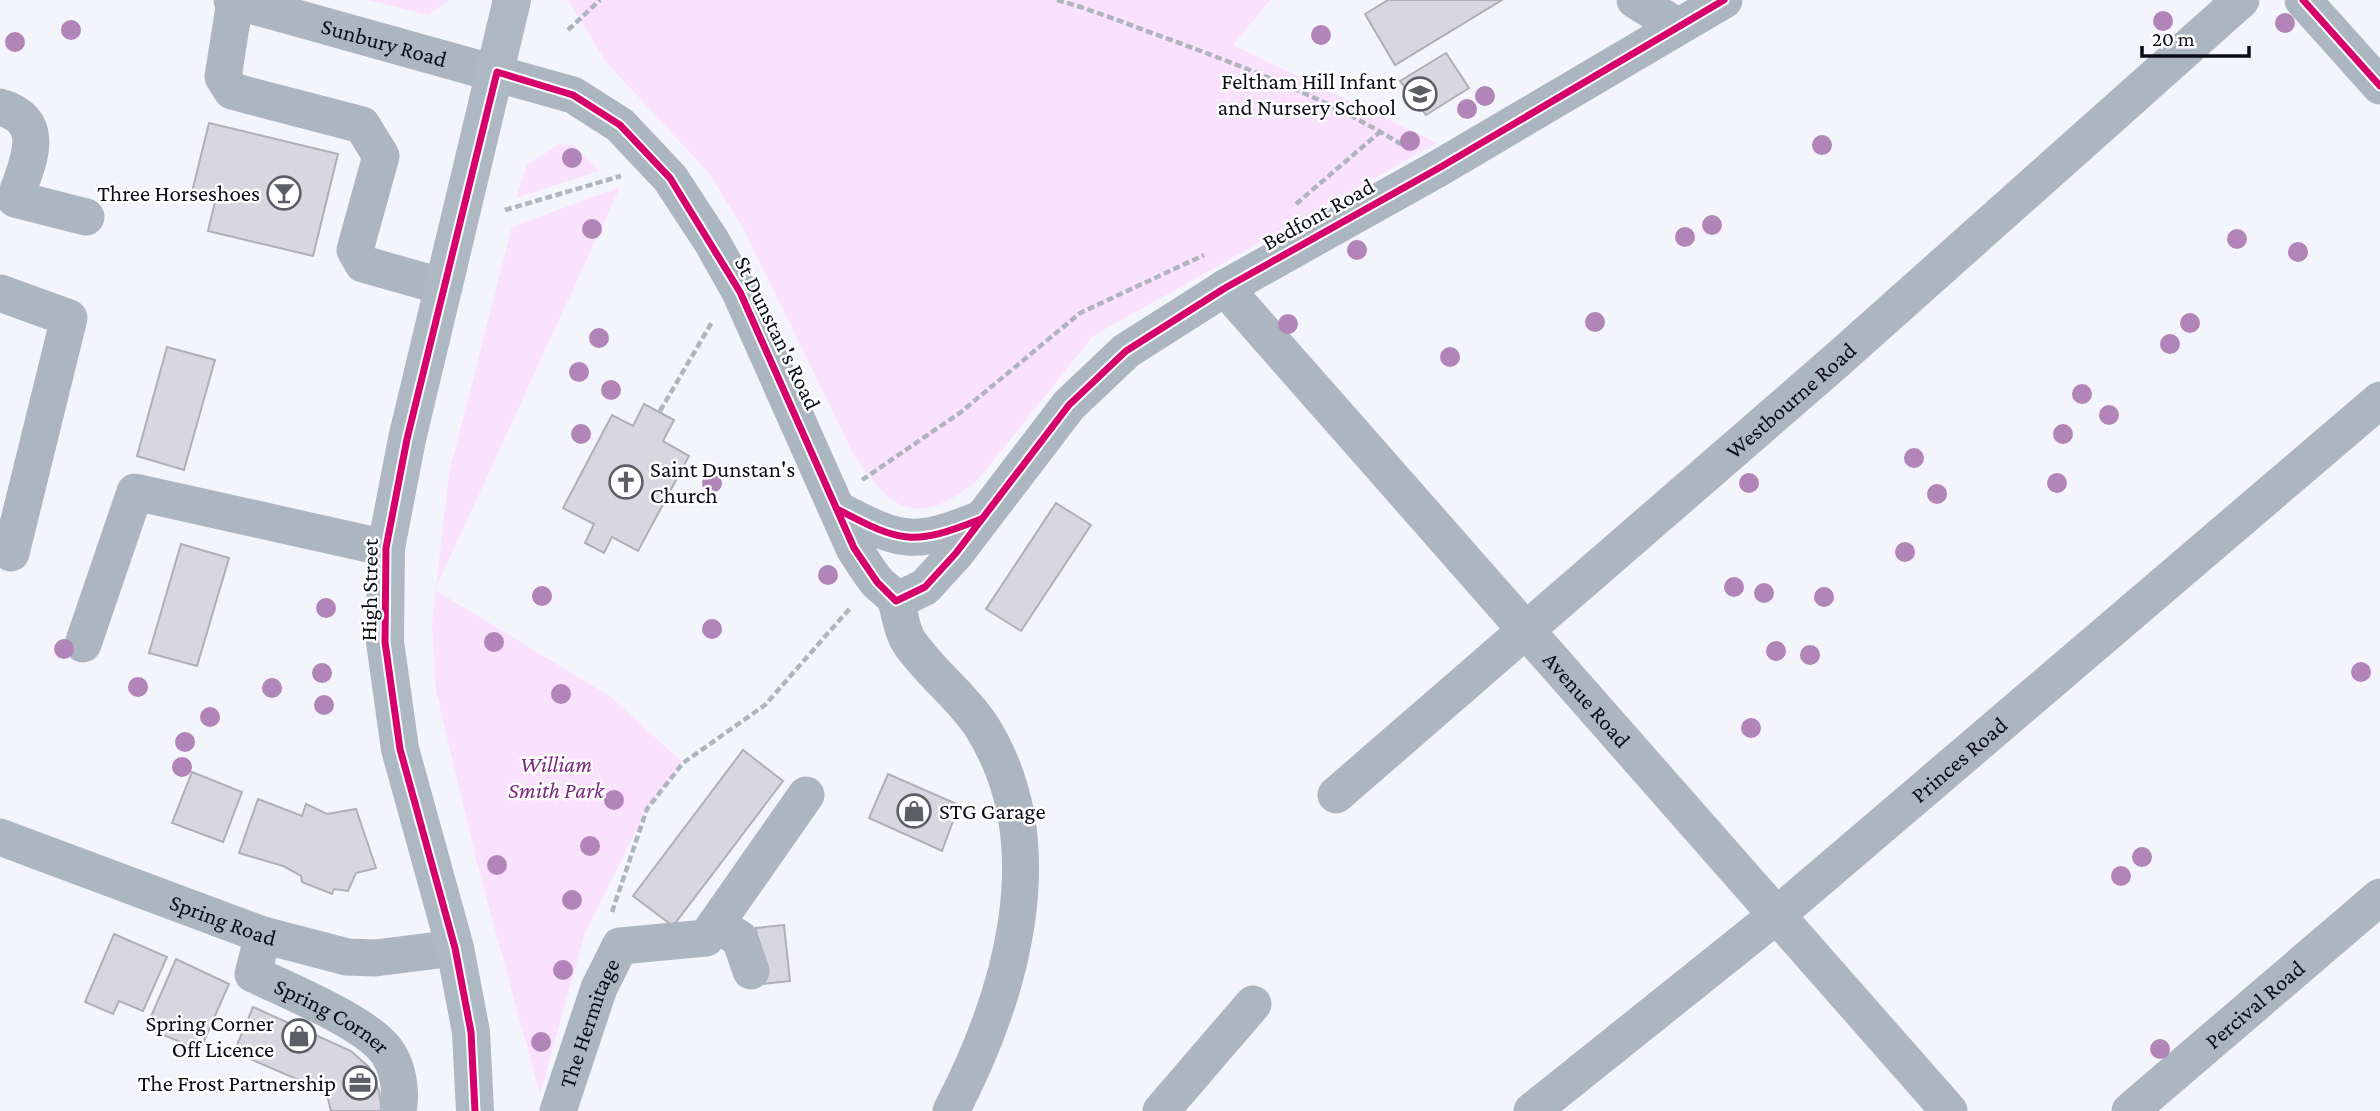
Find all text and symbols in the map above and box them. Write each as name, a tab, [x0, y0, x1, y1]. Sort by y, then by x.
street label: Sunbury Road	[318, 13, 450, 72]
scale bar	[2142, 14, 2249, 58]
text: 20 m	[2152, 27, 2195, 51]
place label: Feltham Hill Infant and Nursery School	[1218, 68, 1396, 120]
school or university icon: Feltham Hill Infant and Nursery School	[1401, 75, 1439, 113]
street label: Bedfont Road	[1258, 173, 1378, 255]
bar icon: Three Horseshoes	[265, 174, 303, 212]
place label: Three Horseshoes	[97, 180, 260, 206]
street label: St Dunstan's Road	[730, 252, 826, 414]
street label: Westbourne Road	[1720, 337, 1861, 464]
place label: Saint Dunstan's Church	[650, 456, 795, 508]
church icon: Saint Dunstan's Church	[607, 463, 645, 501]
street label: High Street	[355, 538, 383, 642]
street label: Avenue Road	[1538, 646, 1636, 753]
street label: Princes Road	[1906, 712, 2012, 808]
park label: William Smith Park	[508, 751, 605, 803]
shop icon: STG Garage	[895, 792, 933, 830]
place label: STG Garage	[939, 798, 1046, 824]
street label: Spring Road	[166, 888, 279, 951]
street label: The Hermitage	[553, 954, 625, 1092]
street label: Percival Road	[2200, 955, 2310, 1054]
street label: Spring Corner	[271, 973, 396, 1059]
place label: Spring Corner Off Licence	[146, 1010, 274, 1062]
shop icon: Spring Corner Off Licence	[280, 1017, 318, 1055]
office icon: The Frost Partnership	[341, 1064, 379, 1102]
place label: The Frost Partnership	[138, 1070, 336, 1096]

